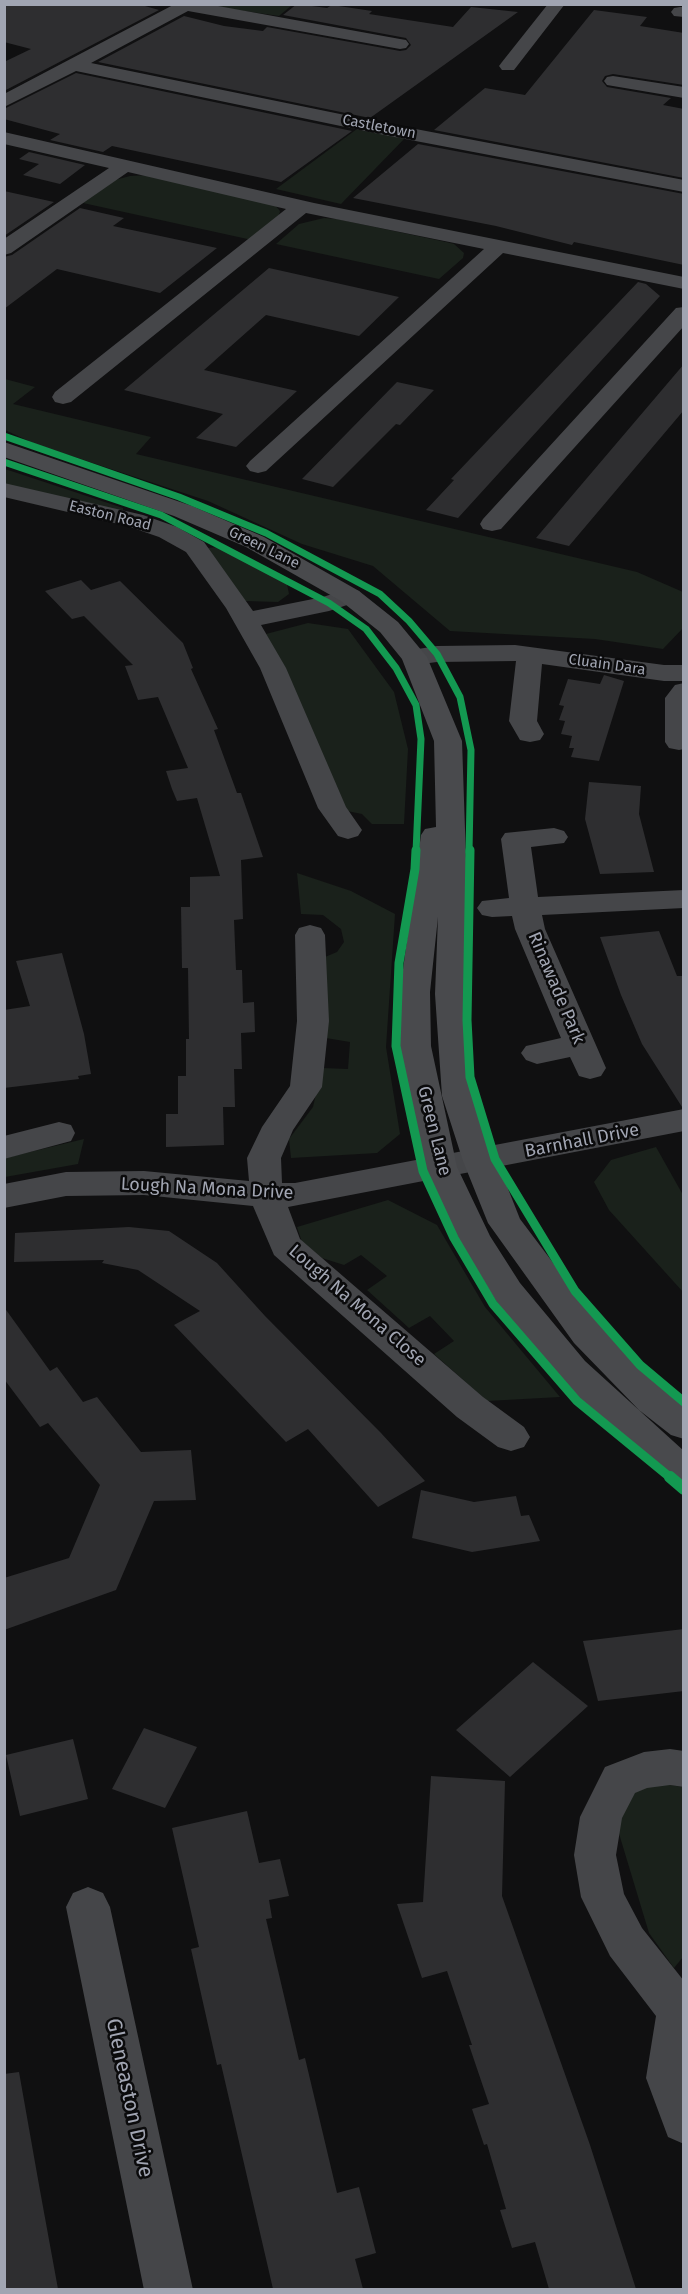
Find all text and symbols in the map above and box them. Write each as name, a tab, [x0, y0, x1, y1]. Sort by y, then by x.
street label: Castletown	[341, 111, 417, 143]
street label: Easton Road	[67, 497, 153, 535]
street label: Green Lane	[226, 523, 302, 573]
street label: Cluain Dara	[567, 651, 647, 679]
street label: Rinawade Park	[523, 929, 589, 1047]
street label: Green Lane	[412, 1084, 456, 1178]
street label: Barnhall Drive	[523, 1119, 641, 1163]
street label: Lough Na Mona Drive	[120, 1174, 294, 1204]
street label: Lough Na Mona Close	[284, 1241, 430, 1371]
street label: Gleneaston Drive	[100, 2016, 158, 2180]

